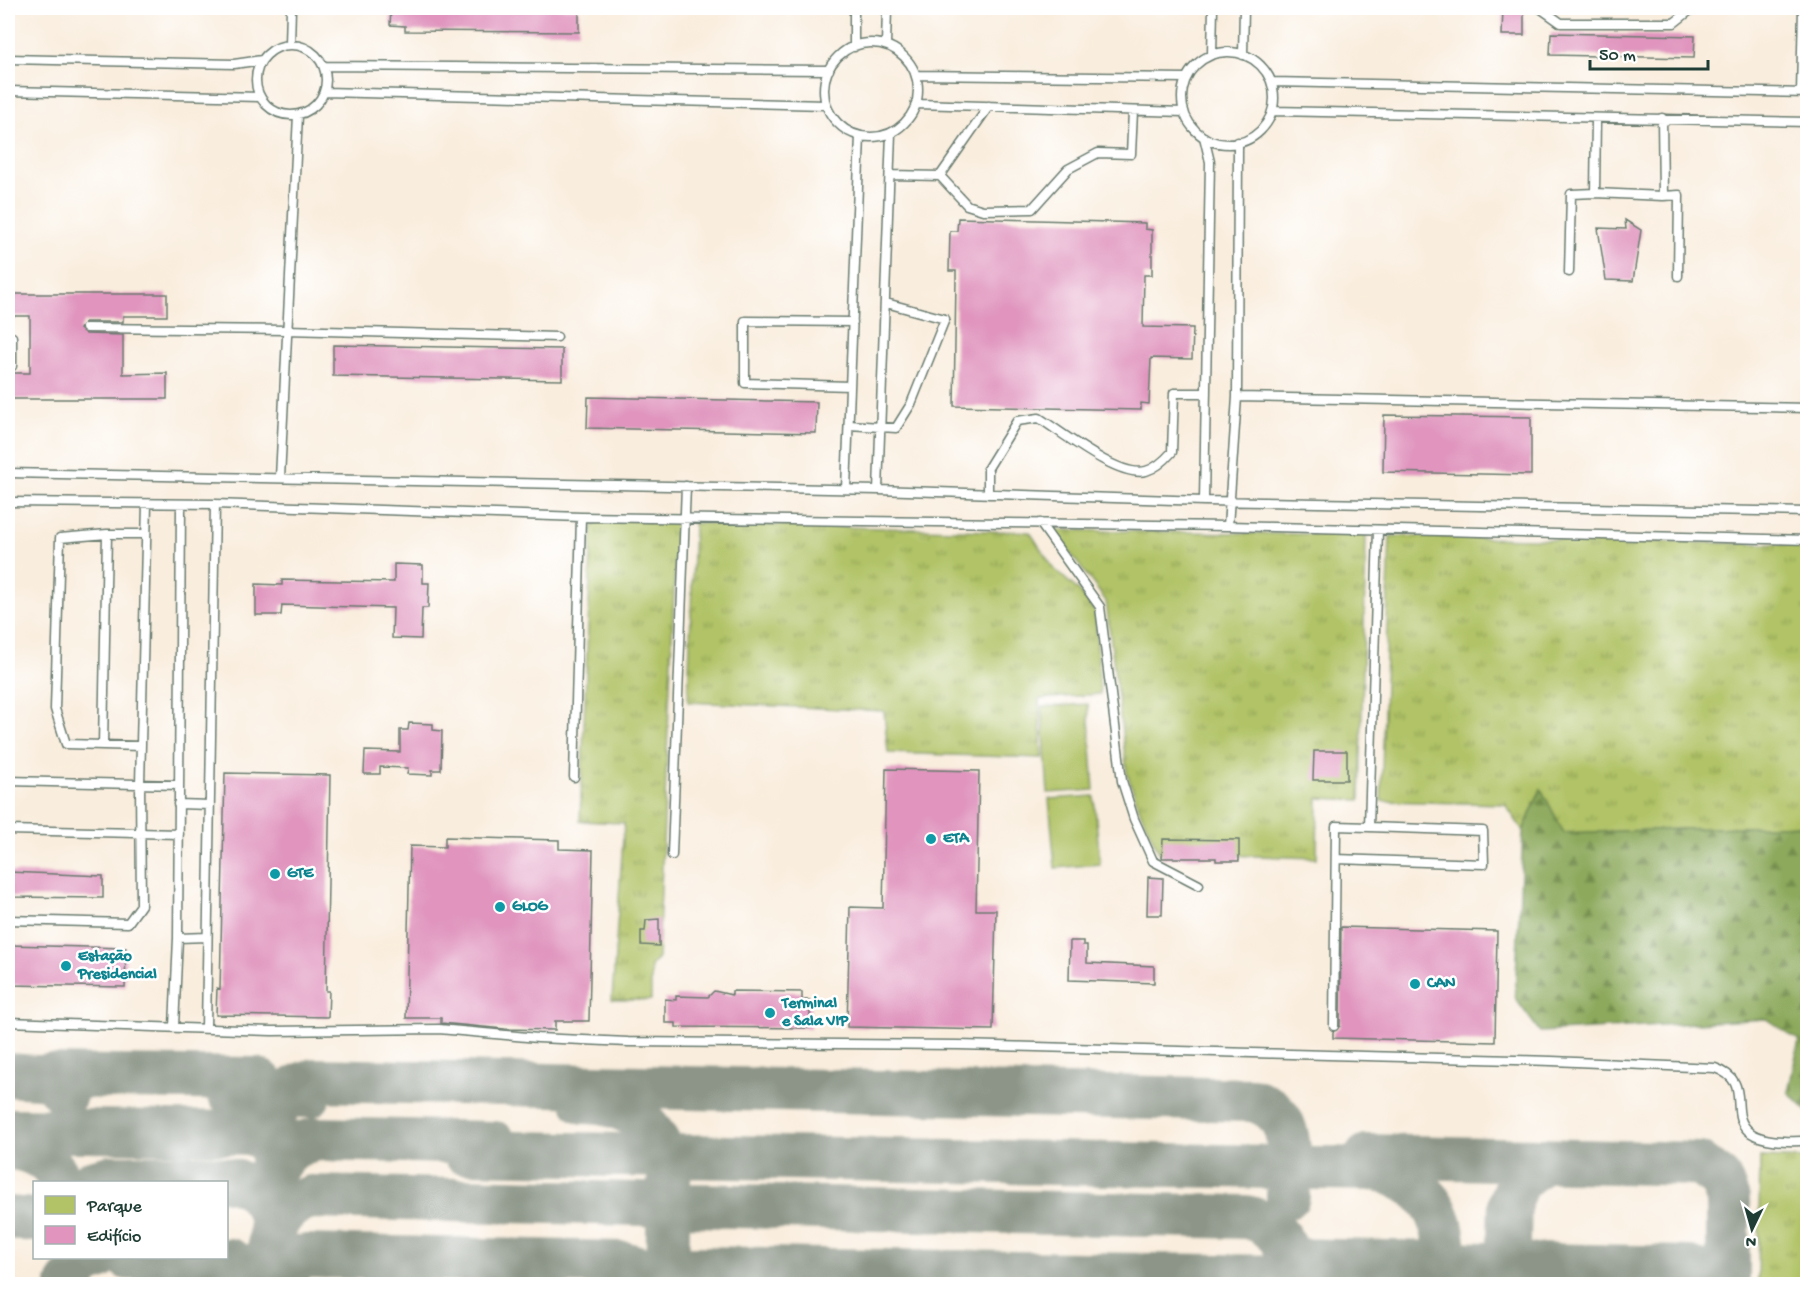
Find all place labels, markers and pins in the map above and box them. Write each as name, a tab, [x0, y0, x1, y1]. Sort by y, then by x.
place label: ETA	[943, 830, 970, 849]
marker: ETA	[924, 832, 938, 846]
place label: GTE	[287, 865, 314, 884]
marker: GTE	[268, 867, 282, 881]
place label: GLOG	[512, 898, 549, 917]
marker: GLOG	[493, 900, 507, 914]
place label: Estação Presidencial	[77, 948, 157, 985]
marker: Estação Presidencial	[59, 959, 73, 973]
place label: CAN	[1426, 975, 1456, 994]
marker: CAN	[1408, 977, 1422, 991]
place label: Terminal e Sala VIP	[780, 995, 849, 1032]
marker: Terminal e Sala VIP	[763, 1006, 777, 1020]

